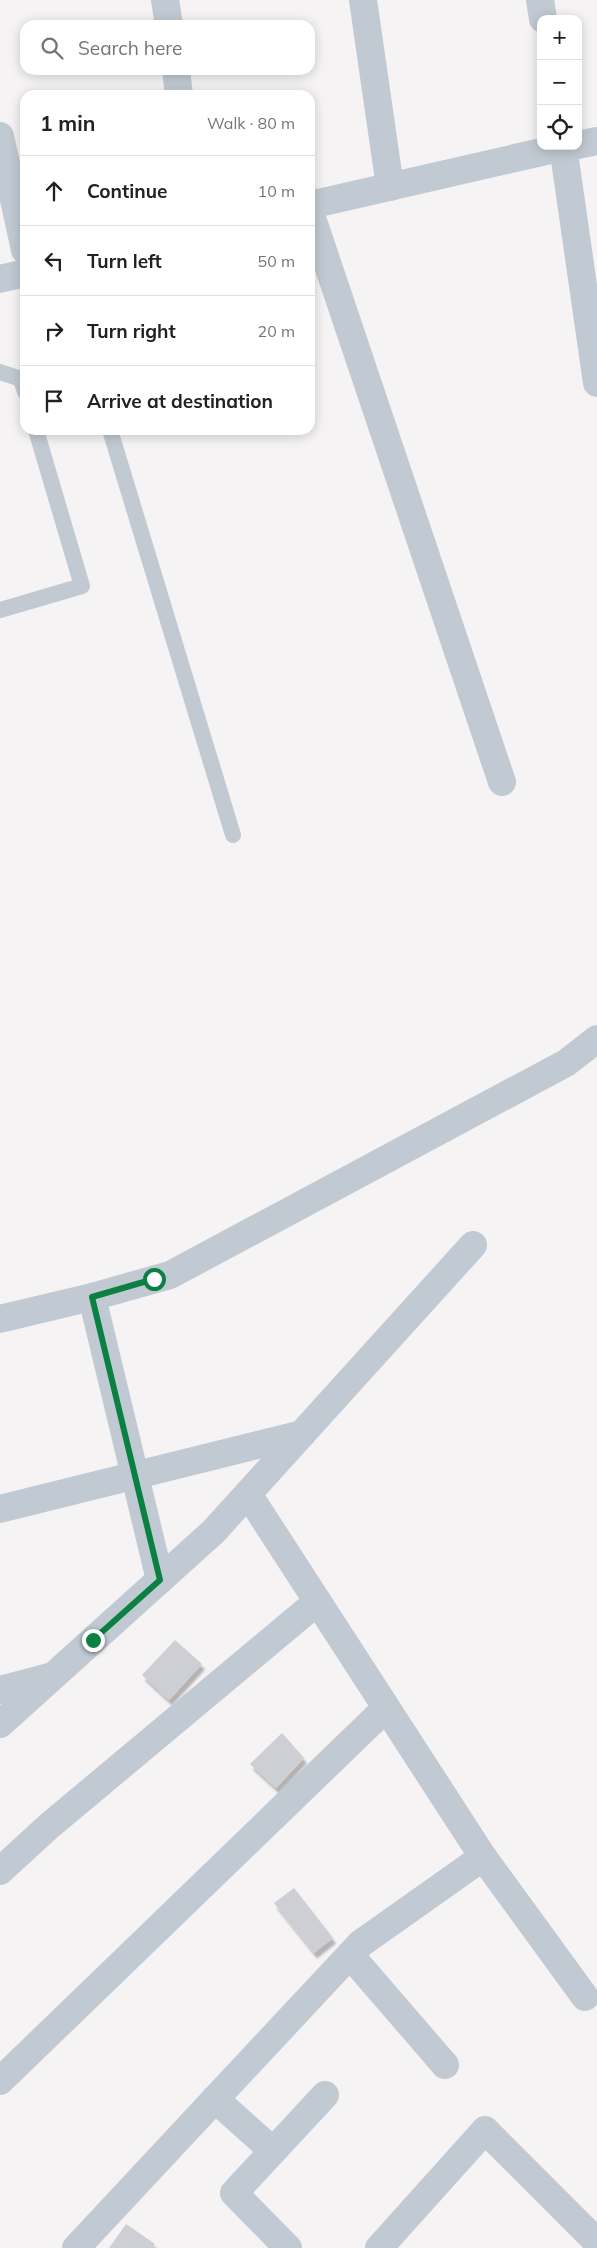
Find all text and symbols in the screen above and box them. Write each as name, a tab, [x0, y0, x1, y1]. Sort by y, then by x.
map controls	[537, 15, 582, 150]
button: +	[537, 15, 582, 60]
search box	[20, 20, 315, 75]
icon: search	[38, 34, 66, 62]
text: Search here	[78, 36, 182, 60]
button: −	[537, 60, 582, 105]
button: locate	[537, 105, 582, 150]
text: 1 min	[40, 110, 95, 136]
text: Walk · 80 m	[207, 113, 295, 133]
icon: ahead	[40, 177, 68, 205]
text: Continue	[87, 179, 167, 203]
text: 10 m	[258, 181, 295, 201]
icon: left	[40, 247, 68, 275]
text: Turn left	[87, 249, 162, 273]
text: 50 m	[258, 251, 295, 271]
icon: right	[40, 317, 68, 345]
text: Turn right	[87, 319, 176, 343]
text: 20 m	[258, 321, 295, 341]
icon: arrive	[40, 387, 68, 415]
text: Arrive at destination	[87, 389, 273, 413]
route start	[143, 1268, 166, 1291]
route end	[82, 1629, 105, 1652]

